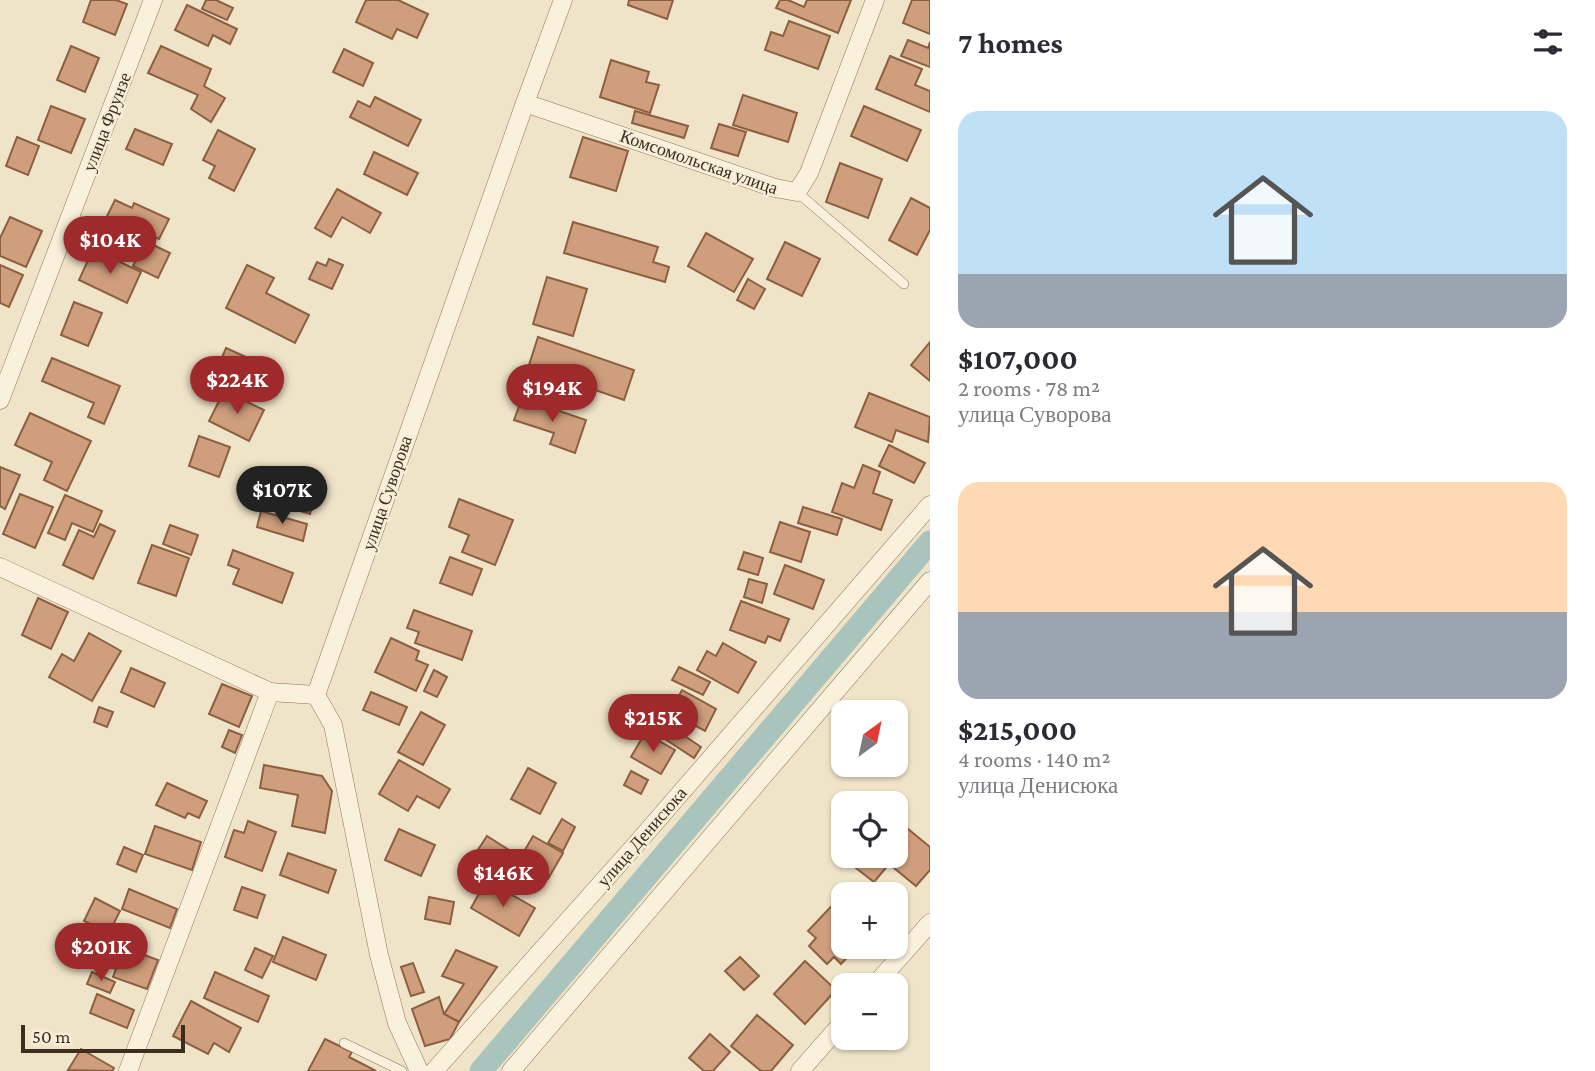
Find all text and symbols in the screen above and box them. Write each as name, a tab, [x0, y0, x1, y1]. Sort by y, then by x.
icon: filters	[1529, 23, 1567, 61]
text: 7 homes	[958, 26, 1063, 59]
street label: улица Фрунзе	[79, 70, 135, 174]
street label: Комсомольская улица	[617, 126, 781, 198]
icon: home	[1200, 157, 1326, 283]
pin: $104K	[61, 216, 159, 276]
text: $104K	[79, 226, 141, 252]
text: $107,000	[958, 342, 1078, 375]
pin: $224K	[188, 356, 286, 416]
pin: $194K	[503, 364, 601, 424]
text: $224K	[206, 366, 268, 392]
text: $194K	[522, 374, 582, 400]
text: 2 rooms · 78 m²	[958, 375, 1100, 401]
text: улица Суворова	[958, 401, 1111, 427]
street label: улица Суворова	[358, 433, 416, 553]
pin: $107K	[233, 466, 331, 526]
text: $107K	[252, 476, 312, 502]
icon: home	[1200, 528, 1326, 654]
pin: $215K	[604, 694, 702, 754]
north arrow	[831, 700, 908, 777]
map controls	[831, 700, 908, 1050]
text: $215K	[624, 704, 682, 730]
text: $215,000	[958, 713, 1077, 746]
text: 4 rooms · 140 m²	[958, 746, 1110, 772]
text: улица Денисюка	[958, 772, 1118, 798]
street label: улица Денисюка	[593, 783, 691, 891]
button: locate	[831, 791, 908, 868]
pin: $146K	[454, 850, 552, 909]
text: $146K	[473, 859, 533, 885]
button: +	[831, 882, 908, 959]
pin: $201K	[52, 923, 150, 983]
text: $201K	[71, 933, 131, 959]
button: −	[831, 973, 908, 1050]
scale bar	[21, 1022, 186, 1054]
text: 50 m	[32, 1026, 71, 1047]

